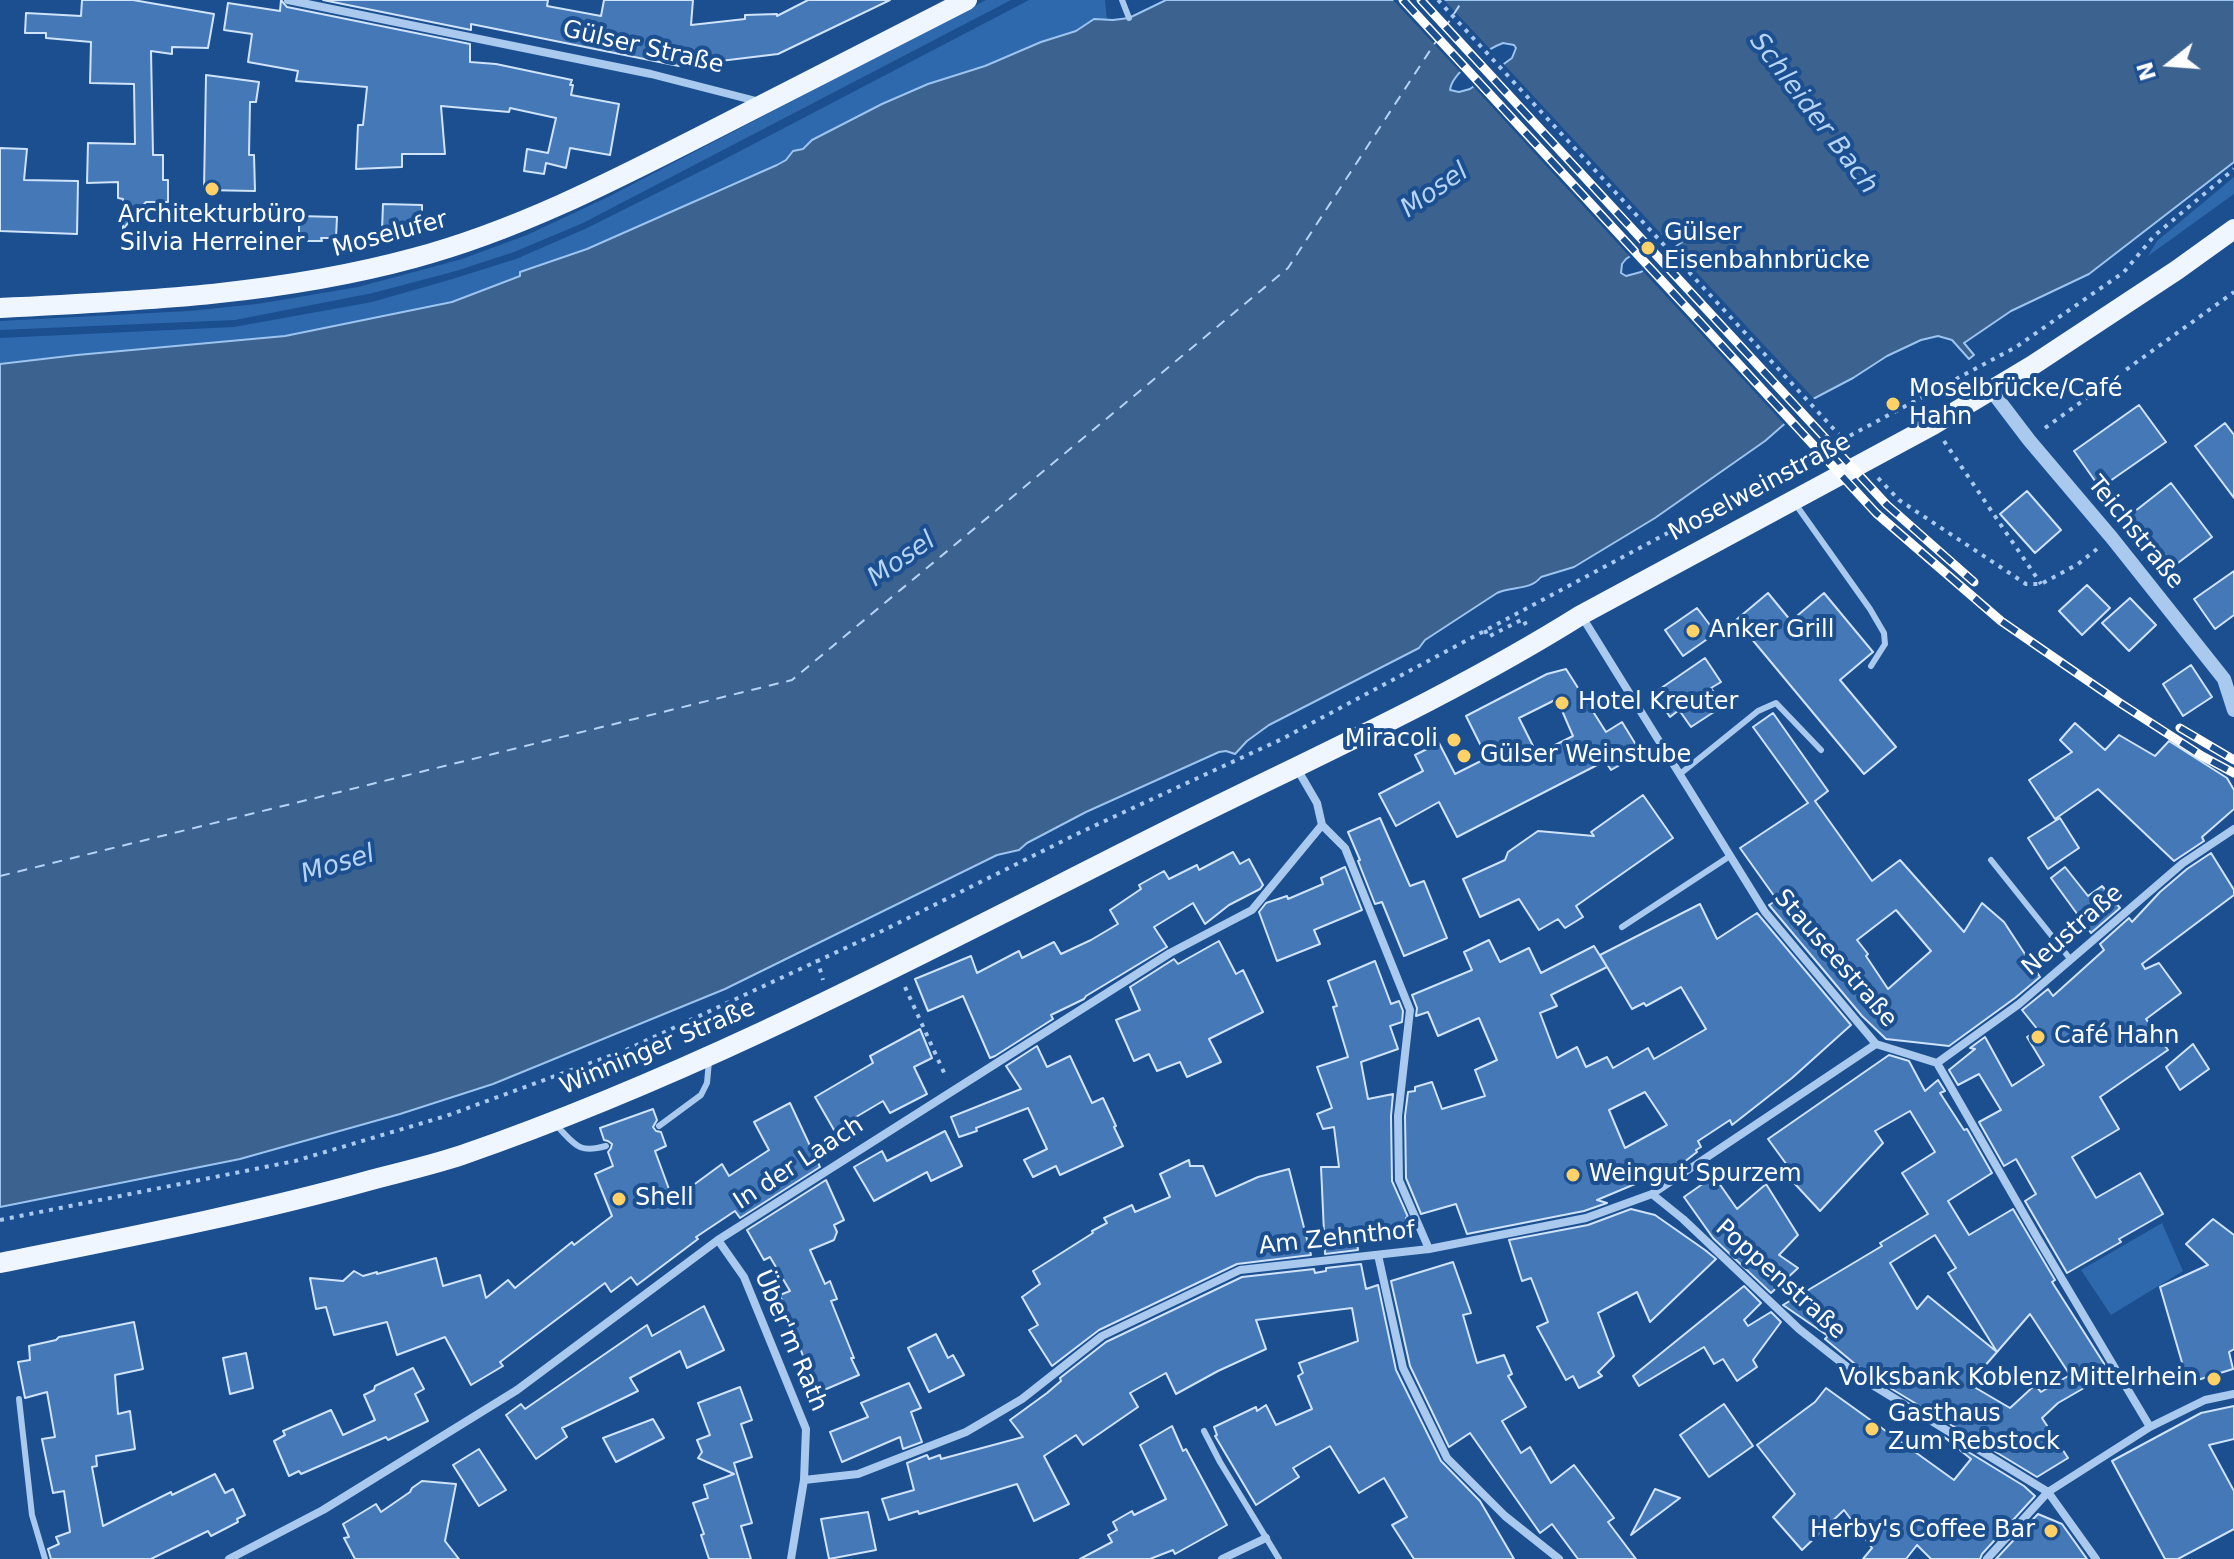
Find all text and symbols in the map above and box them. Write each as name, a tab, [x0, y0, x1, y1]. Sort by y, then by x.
street label: Gülser Straße	[560, 15, 726, 81]
north arrow	[2130, 24, 2210, 104]
water label: Schleider Bach	[1742, 27, 1884, 201]
text: N	[2132, 59, 2161, 84]
water label: Mosel	[1395, 157, 1475, 225]
marker: Architekturbüro Silvia Herreiner	[203, 180, 221, 198]
place label: Architekturbüro Silvia Herreiner	[118, 202, 306, 258]
street label: Moselufer	[329, 206, 451, 264]
place label: Gülser Eisenbahnbrücke	[1664, 220, 1870, 276]
marker: Gülser Eisenbahnbrücke	[1639, 239, 1657, 257]
place label: Moselbrücke/Café Hahn	[1909, 376, 2122, 432]
marker: Moselbrücke/Café Hahn	[1884, 395, 1902, 413]
street label: Moselweinstraße	[1664, 428, 1856, 548]
street label: Teichstraße	[2081, 471, 2189, 595]
water label: Mosel	[862, 526, 942, 594]
place label: Anker Grill	[1709, 617, 1834, 645]
marker: Anker Grill	[1684, 622, 1702, 640]
place label: Hotel Kreuter	[1578, 689, 1738, 717]
marker: Hotel Kreuter	[1553, 694, 1571, 712]
place label: Miracoli	[1345, 726, 1438, 754]
marker: Miracoli	[1445, 731, 1463, 749]
place label: Gülser Weinstube	[1480, 742, 1691, 770]
marker: Gülser Weinstube	[1455, 747, 1473, 765]
water label: Mosel	[298, 839, 378, 891]
street label: Neustraße	[2017, 879, 2129, 983]
street label: Stauseestraße	[1767, 884, 1903, 1034]
street label: Winninger Straße	[556, 994, 760, 1102]
place label: Café Hahn	[2054, 1023, 2179, 1051]
marker: Café Hahn	[2029, 1028, 2047, 1046]
street label: In der Laach	[729, 1111, 869, 1217]
place label: Weingut Spurzem	[1589, 1161, 1802, 1189]
marker: Weingut Spurzem	[1564, 1166, 1582, 1184]
place label: Shell	[635, 1185, 694, 1213]
marker: Shell	[610, 1190, 628, 1208]
street label: Poppenstraße	[1709, 1214, 1851, 1346]
street label: Am Zehnthof	[1258, 1216, 1416, 1262]
street label: Über'm Rath	[747, 1266, 833, 1416]
place label: Volksbank Koblenz Mittelrhein	[1839, 1365, 2198, 1393]
marker: Volksbank Koblenz Mittelrhein	[2205, 1370, 2223, 1388]
place label: Gasthaus Zum Rebstock	[1888, 1401, 2060, 1457]
marker: Gasthaus Zum Rebstock	[1863, 1420, 1881, 1438]
place label: Herby's Coffee Bar	[1810, 1517, 2035, 1545]
marker: Herby's Coffee Bar	[2042, 1522, 2060, 1540]

